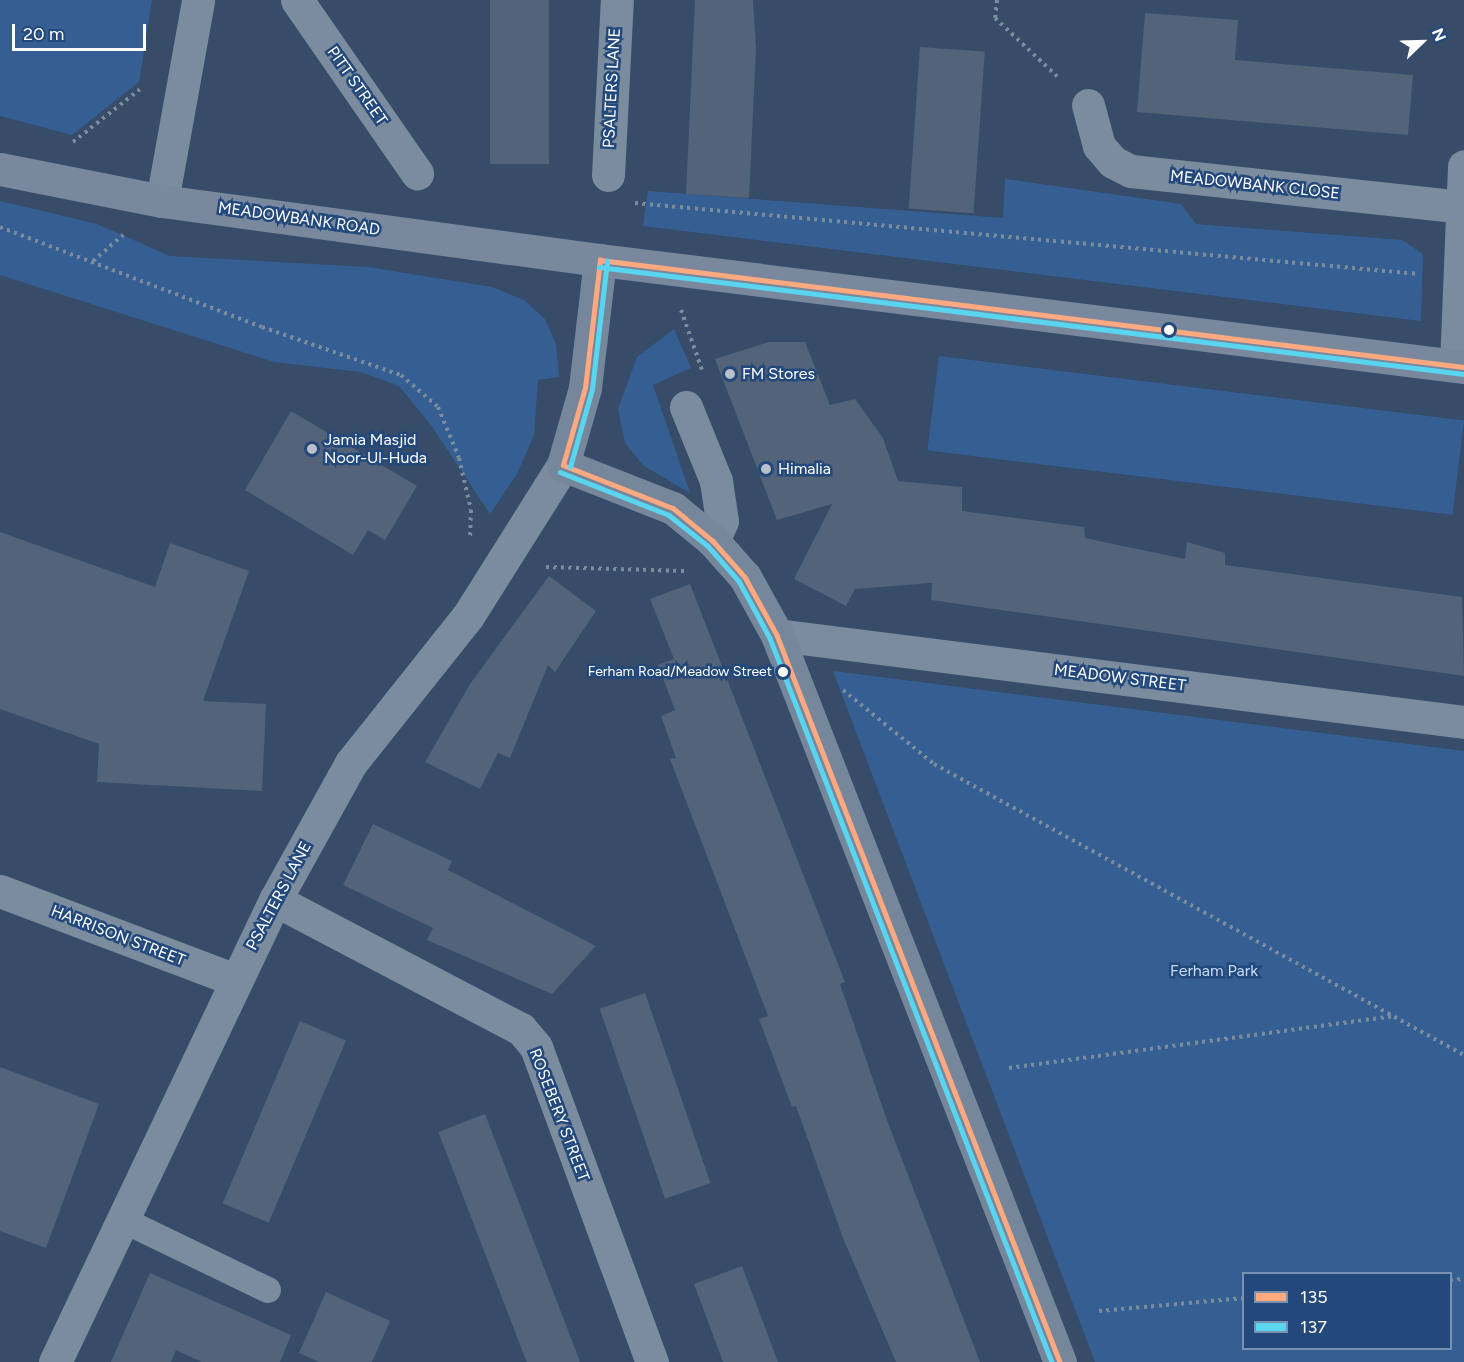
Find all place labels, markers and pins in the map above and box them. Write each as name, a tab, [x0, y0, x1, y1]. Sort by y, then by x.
unlabelled marker	[1163, 324, 1175, 336]
place label: FM Stores	[742, 364, 815, 384]
marker: FM Stores	[723, 367, 737, 381]
place label: Jamia Masjid Noor-Ul-Huda	[324, 430, 427, 468]
marker: Jamia Masjid Noor-Ul-Huda	[305, 442, 319, 456]
place label: Himalia	[778, 459, 831, 479]
marker: Himalia	[759, 462, 773, 476]
place label: Ferham Road/Meadow Street	[588, 664, 772, 680]
marker: Ferham Road/Meadow Street	[777, 666, 789, 678]

